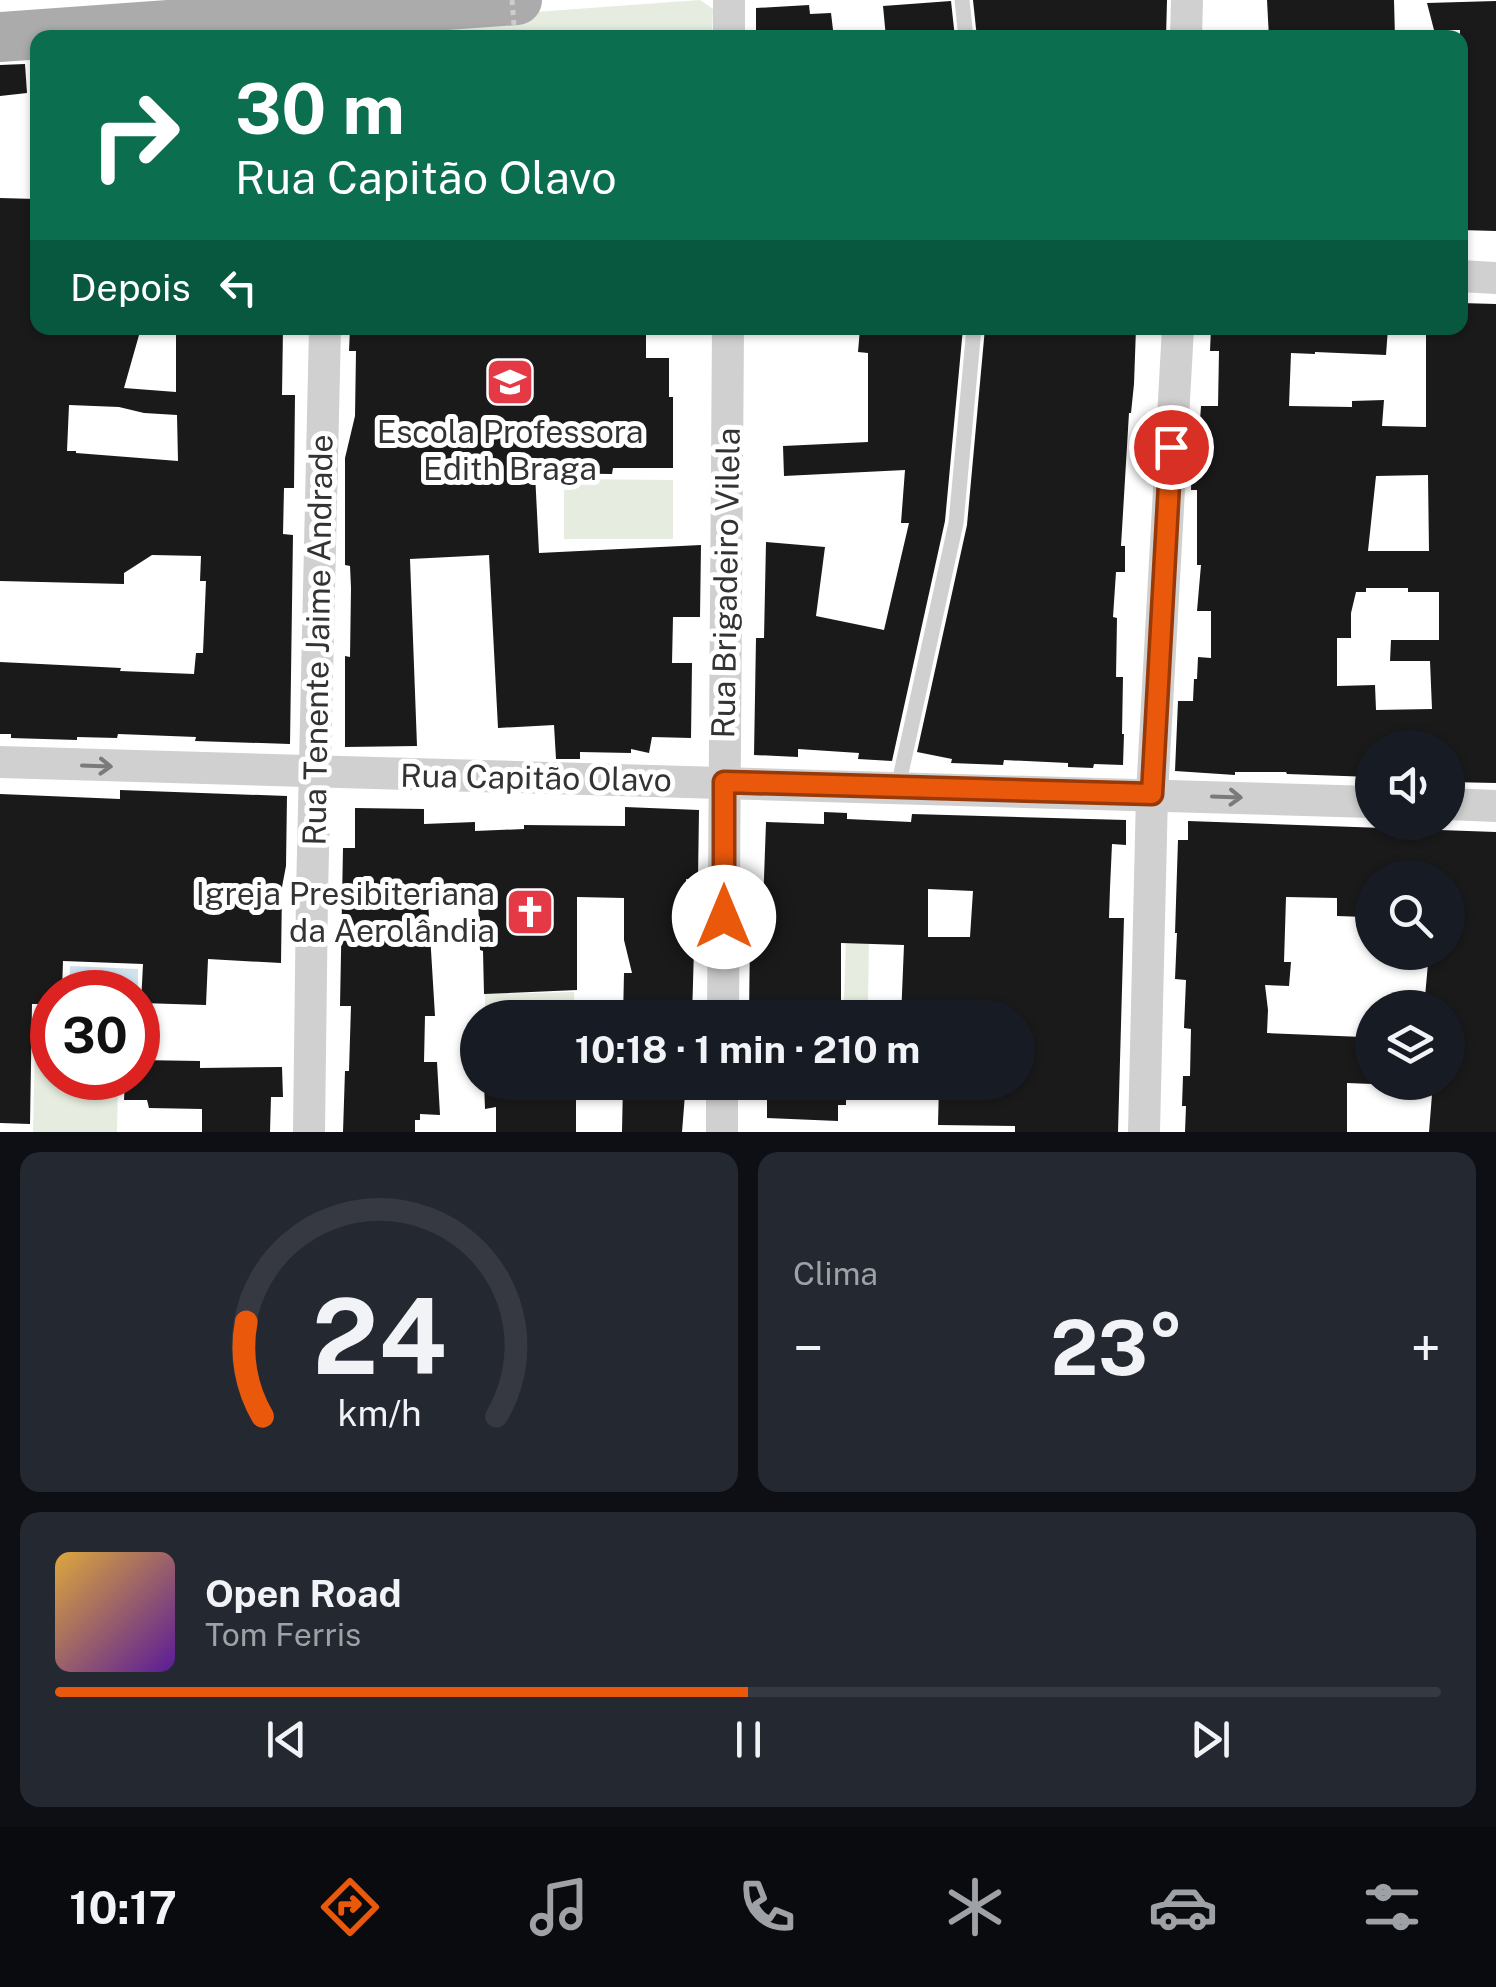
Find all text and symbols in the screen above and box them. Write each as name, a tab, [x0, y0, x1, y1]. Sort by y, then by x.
text: 30 m	[235, 67, 405, 150]
icon: right	[70, 70, 200, 200]
text: Rua Capitão Olavo	[235, 151, 617, 204]
icon: left	[211, 260, 266, 315]
text: Depois	[70, 265, 191, 310]
school or university icon: Escola Professora Edith Braga	[484, 356, 536, 408]
pin	[1129, 405, 1214, 490]
place label: Escola Professora Edith Braga	[377, 413, 643, 487]
icon: arrive	[1144, 420, 1199, 475]
street label: Rua Brigadeiro Vilela	[704, 427, 747, 739]
street label: Rua Tenente Jaime Andrade	[295, 434, 340, 846]
map controls	[1355, 730, 1465, 1100]
button: sound	[1355, 730, 1465, 840]
one-way arrow	[81, 756, 113, 775]
street label: Rua Capitão Olavo	[400, 757, 672, 798]
one-way arrow	[1210, 787, 1242, 806]
button: search	[1355, 860, 1465, 970]
position arrow	[672, 865, 776, 969]
place label: Igreja Presibiteriana da Aerolândia	[196, 875, 495, 949]
church icon: Igreja Presibiteriana da Aerolândia	[504, 886, 556, 938]
speed limit sign: 30	[30, 970, 160, 1100]
button: layers	[1355, 990, 1465, 1100]
text: 10:18 · 1 min · 210 m	[575, 1027, 920, 1072]
text: Clima	[793, 1255, 878, 1292]
text: 24	[312, 1275, 446, 1397]
text: 23°	[1050, 1304, 1184, 1392]
text: −	[793, 1316, 824, 1380]
text: +	[1411, 1316, 1441, 1380]
text: km/h	[337, 1392, 421, 1434]
text: Open Road	[205, 1571, 402, 1616]
text: Tom Ferris	[205, 1616, 361, 1653]
icon: previous	[259, 1712, 314, 1767]
icon: pause	[721, 1712, 776, 1767]
icon: next	[1183, 1712, 1238, 1767]
icon: directions	[315, 1872, 385, 1942]
icon: music	[524, 1872, 594, 1942]
icon: phone	[732, 1872, 802, 1942]
icon: climate	[940, 1872, 1010, 1942]
icon: car	[1148, 1872, 1218, 1942]
icon: filters	[1357, 1872, 1427, 1942]
text: 10:17	[69, 1881, 177, 1934]

